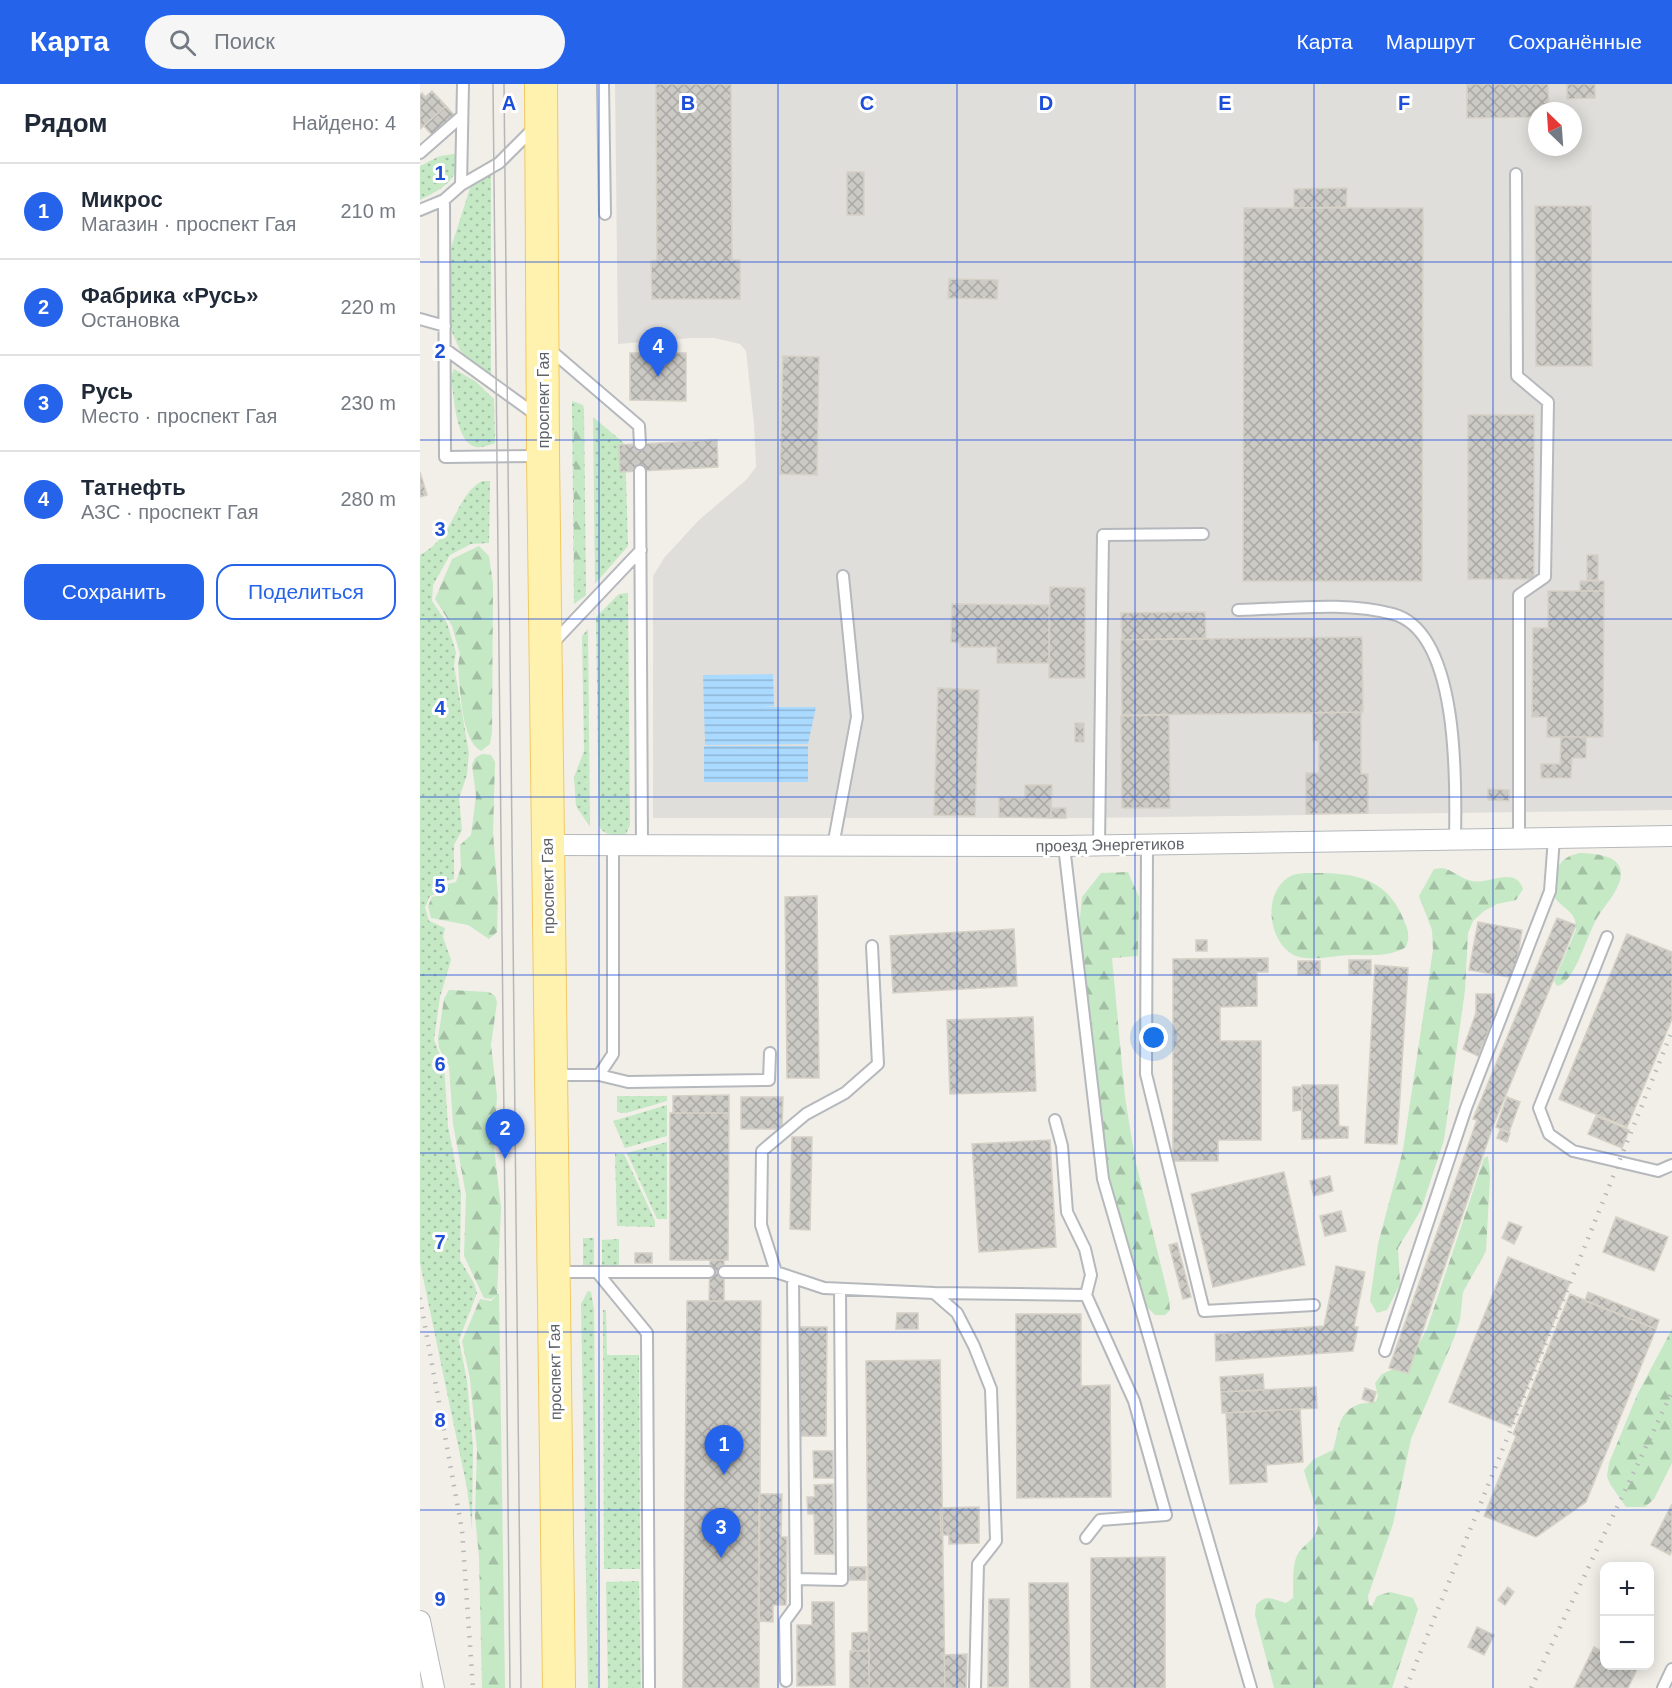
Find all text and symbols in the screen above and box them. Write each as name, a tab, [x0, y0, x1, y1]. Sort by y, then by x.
search box	[145, 15, 565, 69]
text: Карта	[30, 26, 109, 57]
icon: search	[166, 26, 199, 59]
text: Поиск	[214, 29, 275, 54]
text: Карта	[1297, 30, 1353, 53]
text: Маршрут	[1386, 30, 1475, 53]
text: Сохранённые	[1508, 30, 1642, 53]
text: A	[502, 92, 516, 114]
text: B	[681, 92, 695, 114]
text: C	[860, 92, 874, 114]
text: D	[1039, 92, 1053, 114]
text: E	[1218, 92, 1232, 114]
text: F	[1398, 92, 1410, 114]
north arrow	[1528, 102, 1582, 156]
text: Рядом	[24, 108, 107, 138]
text: Найдено: 4	[292, 112, 396, 134]
text: 1	[434, 162, 446, 184]
text: Микрос	[81, 187, 163, 212]
text: 1	[38, 200, 49, 222]
text: 210 m	[340, 200, 396, 222]
text: Магазин · проспект Гая	[81, 213, 296, 235]
text: Фабрика «Русь»	[81, 283, 259, 308]
text: 2	[38, 296, 49, 318]
text: 220 m	[340, 296, 396, 318]
text: Остановка	[81, 309, 180, 331]
pin: 4	[638, 328, 678, 377]
text: 2	[434, 340, 446, 362]
street label: проспект Гая	[535, 352, 552, 448]
text: Русь	[81, 379, 133, 404]
text: 3	[38, 392, 49, 414]
text: 230 m	[340, 392, 396, 414]
text: Место · проспект Гая	[81, 405, 277, 427]
text: Татнефть	[81, 475, 186, 500]
text: 4	[38, 488, 49, 510]
text: 280 m	[340, 488, 396, 510]
text: АЗС · проспект Гая	[81, 501, 259, 523]
text: 3	[434, 518, 446, 540]
button: Сохранить	[24, 564, 204, 620]
button: Поделиться	[216, 564, 396, 620]
text: 4	[434, 697, 446, 719]
street label: проезд Энергетиков	[1036, 835, 1184, 855]
street label: проспект Гая	[539, 838, 557, 934]
text: 5	[434, 875, 446, 897]
your location	[1139, 1023, 1168, 1052]
text: 6	[434, 1053, 446, 1075]
pin: 2	[486, 1110, 524, 1159]
text: 7	[434, 1231, 446, 1253]
street label: проспект Гая	[546, 1324, 564, 1420]
text: 8	[434, 1409, 446, 1431]
pin: 1	[704, 1426, 744, 1475]
pin: 3	[702, 1508, 740, 1558]
map controls	[1600, 1562, 1654, 1670]
button: +	[1600, 1562, 1654, 1616]
text: 9	[434, 1588, 446, 1610]
button: −	[1600, 1616, 1654, 1670]

